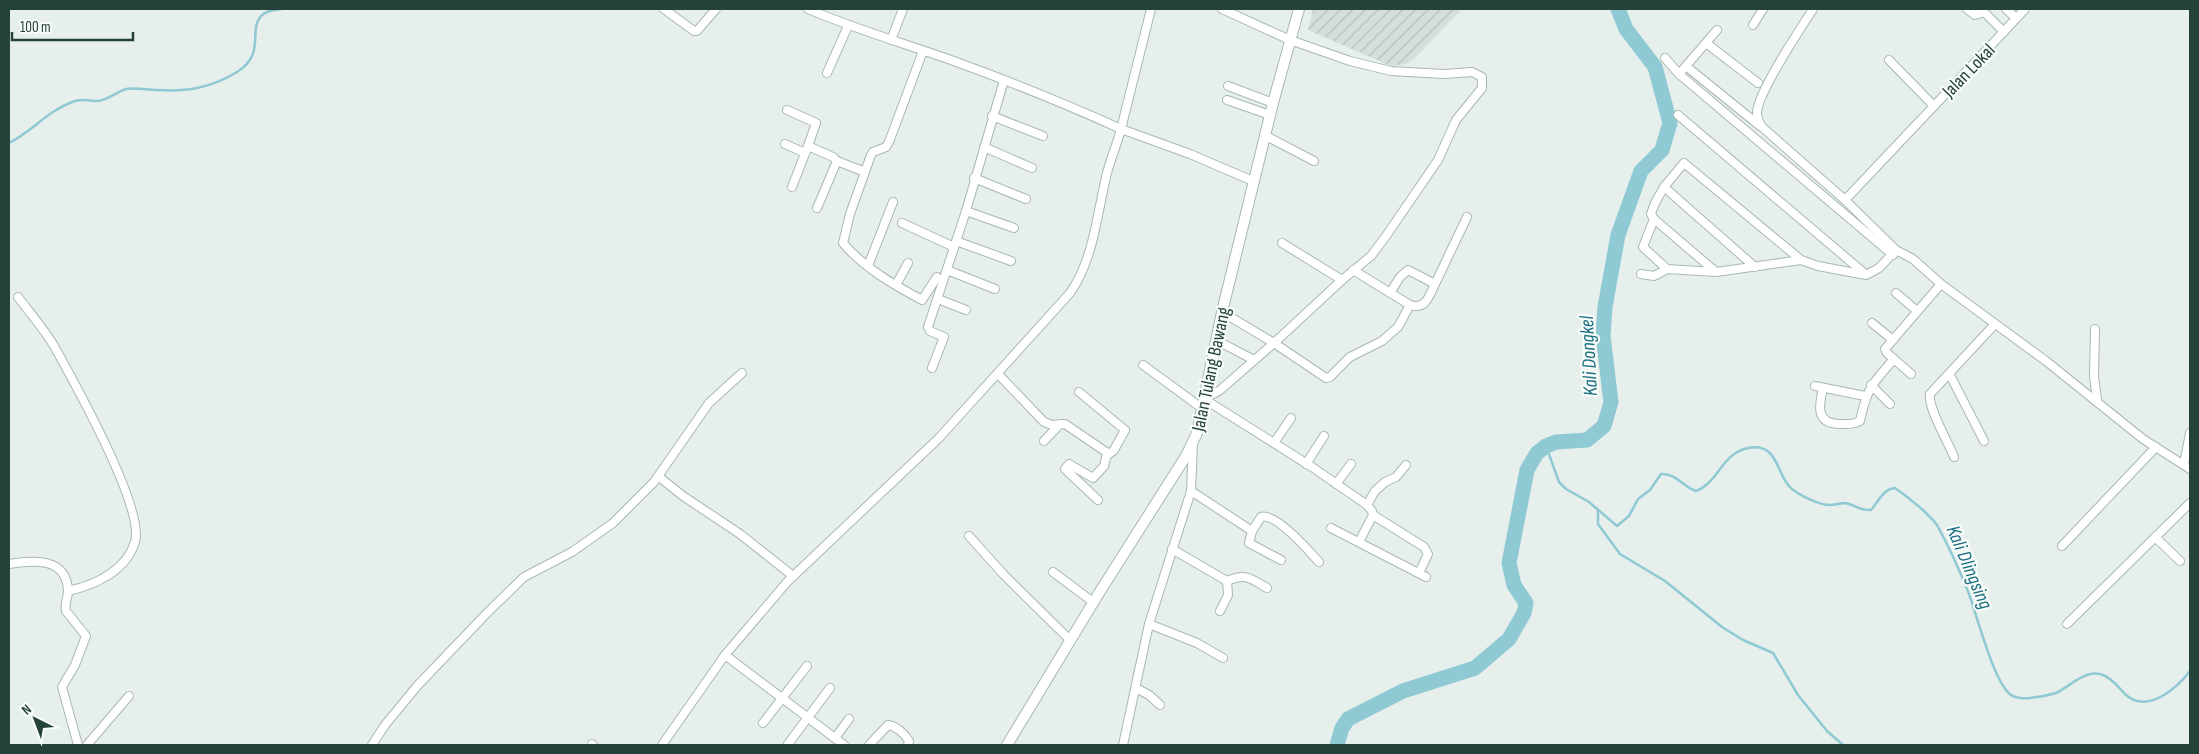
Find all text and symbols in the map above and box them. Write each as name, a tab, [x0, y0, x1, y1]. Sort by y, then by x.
scale bar	[12, 10, 134, 42]
text: 100 m	[20, 18, 51, 37]
street label: Jalan Lokal	[1937, 39, 2000, 103]
street label: Jalan Tulang Bawang	[1187, 305, 1236, 434]
water label: Kali Dongkel	[1575, 314, 1603, 397]
water label: Kali Dlingsing	[1941, 522, 1997, 613]
north arrow	[10, 694, 60, 744]
text: N	[18, 701, 35, 719]

